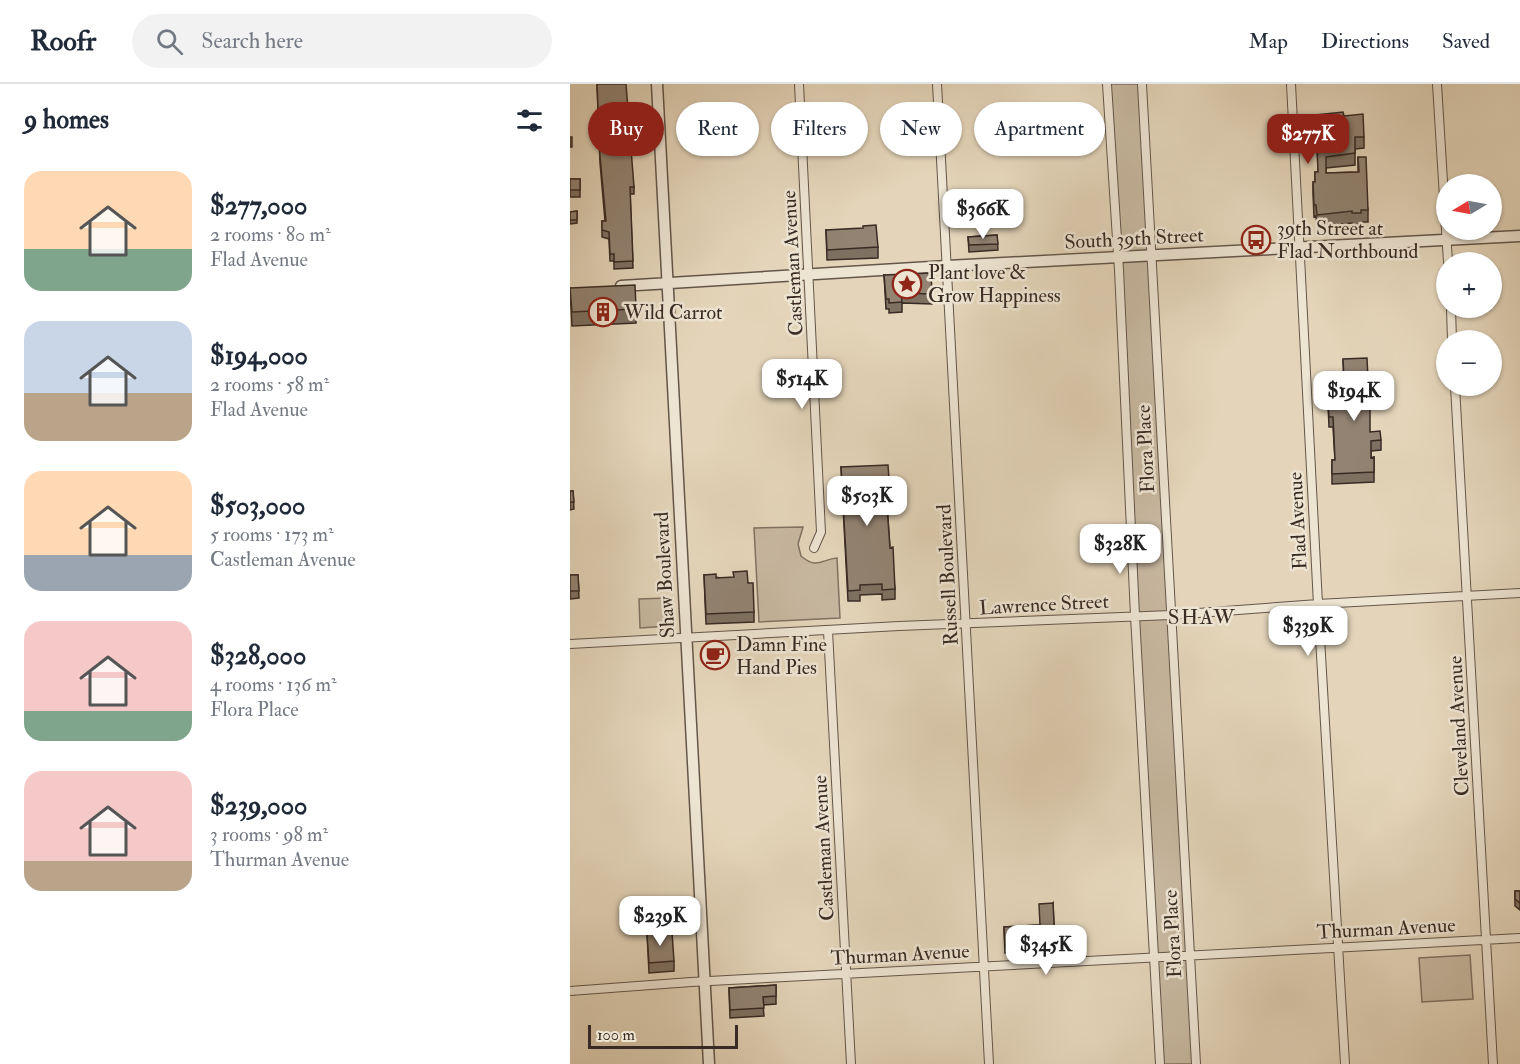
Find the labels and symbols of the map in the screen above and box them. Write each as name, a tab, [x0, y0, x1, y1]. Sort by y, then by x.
pin: $277K	[1266, 114, 1350, 165]
north arrow	[1436, 174, 1502, 240]
pin: $366K	[941, 189, 1025, 240]
street label: Castleman Avenue	[776, 190, 809, 336]
place label: 39th Street at Flad Northbound	[1277, 216, 1418, 264]
street label: South 39th Street	[1064, 222, 1205, 255]
bus stop icon: 39th Street at Flad Northbound	[1240, 224, 1272, 256]
place label: Plant love & Grow Happiness	[928, 260, 1061, 309]
place icon: Plant love & Grow Happiness	[891, 268, 923, 300]
building icon: Wild Carrot	[587, 296, 619, 328]
place label: Wild Carrot	[623, 300, 723, 325]
pin: $514K	[760, 359, 844, 410]
pin: $194K	[1312, 371, 1396, 422]
street label: Flora Place	[1131, 404, 1160, 494]
street label: Flad Avenue	[1282, 471, 1313, 570]
pin: $503K	[825, 476, 909, 527]
street label: Russell Boulevard	[931, 504, 964, 646]
street label: Shaw Boulevard	[649, 511, 680, 639]
pin: $328K	[1078, 524, 1162, 575]
street label: Lawrence Street	[979, 589, 1110, 620]
district label: SHAW	[1168, 604, 1236, 631]
pin: $339K	[1266, 606, 1350, 657]
place label: Damn Fine Hand Pies	[736, 632, 827, 680]
cafe icon: Damn Fine Hand Pies	[699, 639, 731, 671]
street label: Cleveland Avenue	[1442, 655, 1475, 797]
street label: Castleman Avenue	[807, 775, 840, 921]
street label: Flora Place	[1158, 889, 1187, 979]
pin: $239K	[618, 896, 702, 947]
street label: Thurman Avenue	[1316, 912, 1456, 945]
pin: $345K	[1004, 925, 1088, 976]
street label: Thurman Avenue	[830, 938, 970, 971]
scale bar	[588, 1022, 738, 1050]

